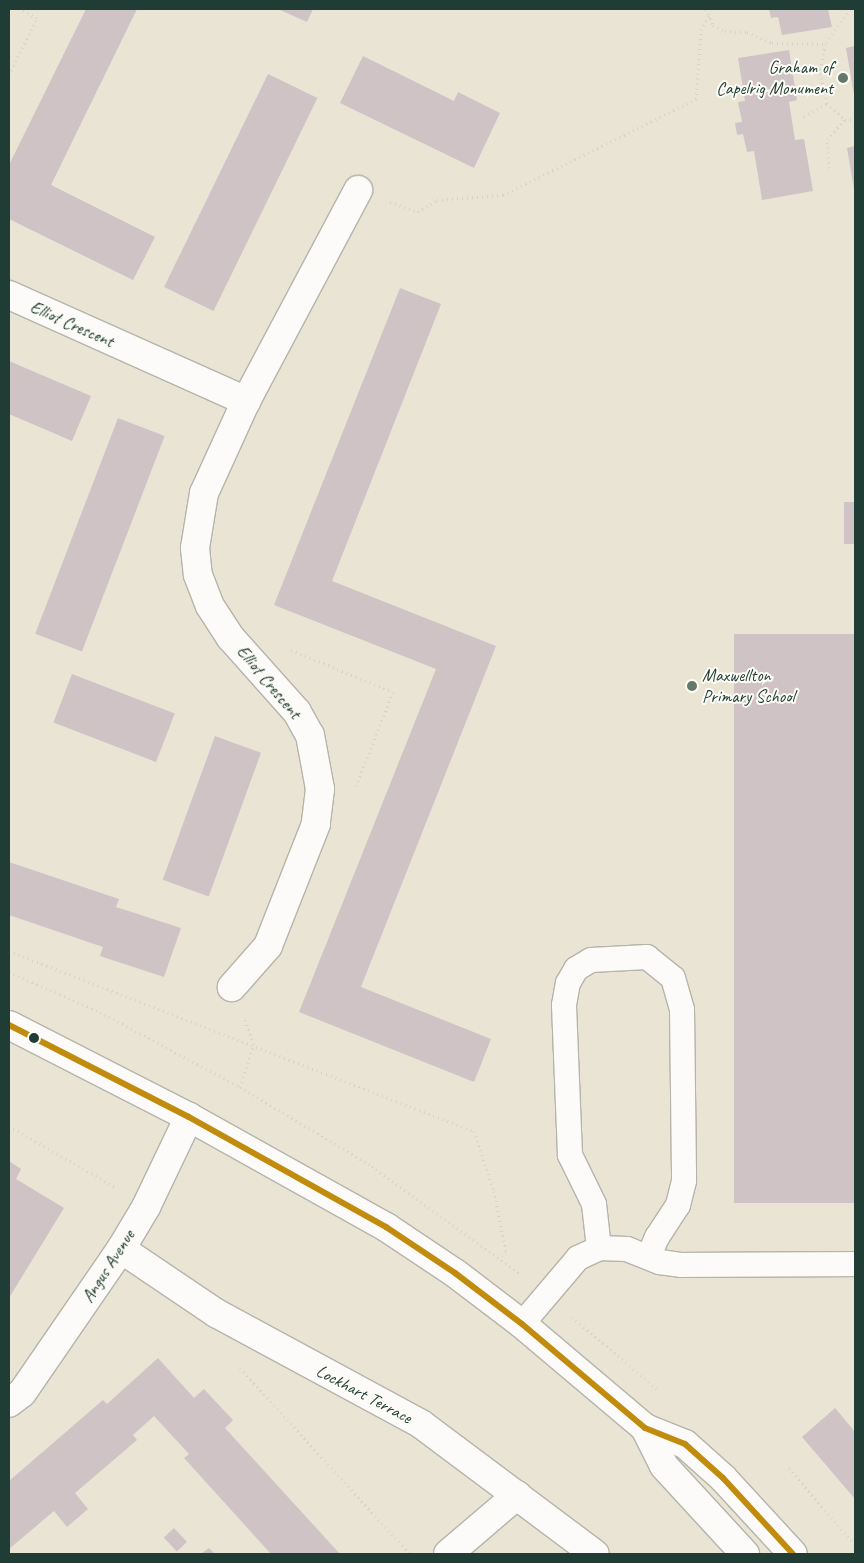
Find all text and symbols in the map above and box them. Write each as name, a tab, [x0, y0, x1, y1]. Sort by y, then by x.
place label: Graham of Capelrig Monument	[715, 57, 833, 100]
marker: Graham of Capelrig Monument	[837, 72, 849, 84]
street label: Elliot Crescent	[27, 296, 117, 352]
street label: Elliot Crescent	[232, 641, 306, 723]
place label: Maxwellton Primary School	[702, 665, 794, 708]
marker: Maxwellton Primary School	[686, 680, 698, 692]
unlabelled marker	[29, 1033, 39, 1043]
street label: Angus Avenue	[77, 1226, 139, 1306]
street label: Lockhart Terrace	[313, 1360, 415, 1428]

